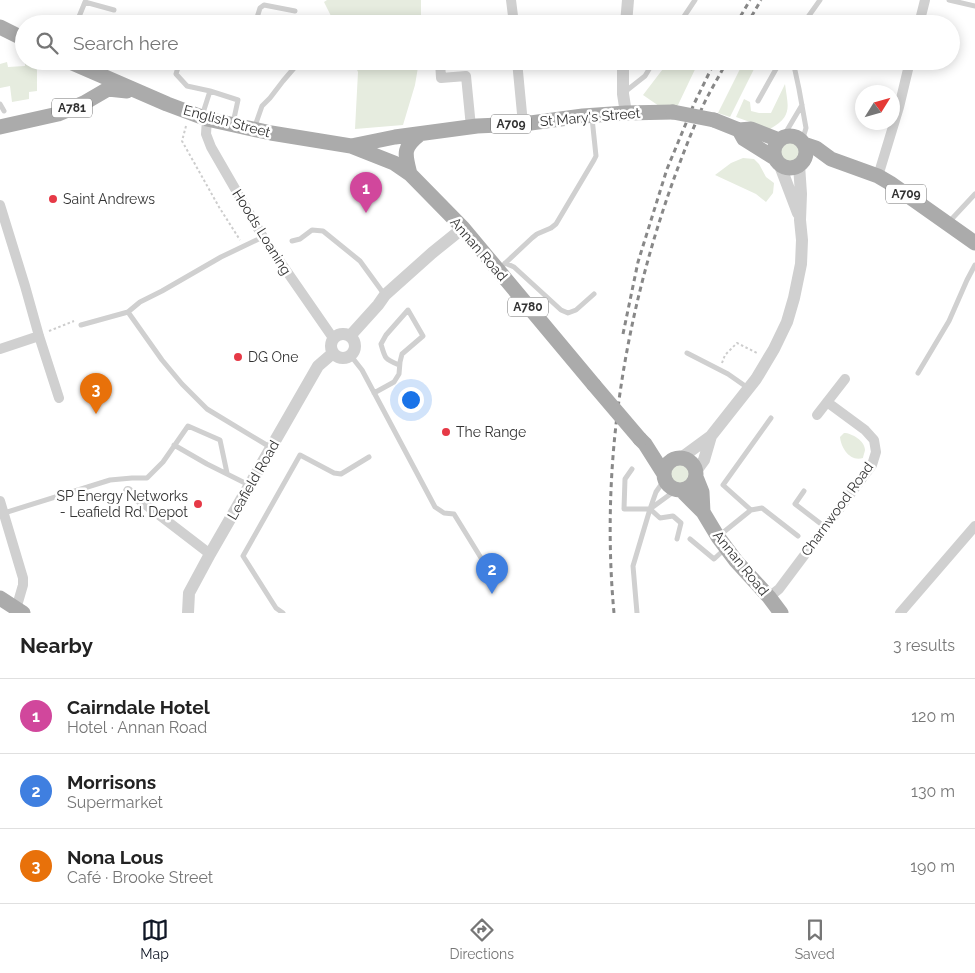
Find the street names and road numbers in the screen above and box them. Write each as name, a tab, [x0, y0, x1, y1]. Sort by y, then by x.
road number: A781	[52, 99, 92, 118]
street label: English Street	[182, 102, 273, 140]
street label: St Mary's Street	[539, 105, 641, 129]
road number: A709	[491, 115, 531, 134]
road number: A709	[886, 184, 926, 203]
street label: Hoods Loaning	[229, 186, 295, 278]
street label: Annan Road	[447, 214, 511, 284]
road number: A780	[508, 298, 548, 316]
street label: Leafield Road	[224, 438, 282, 522]
street label: Charnwood Road	[798, 459, 876, 559]
street label: Annan Road	[710, 527, 772, 599]

